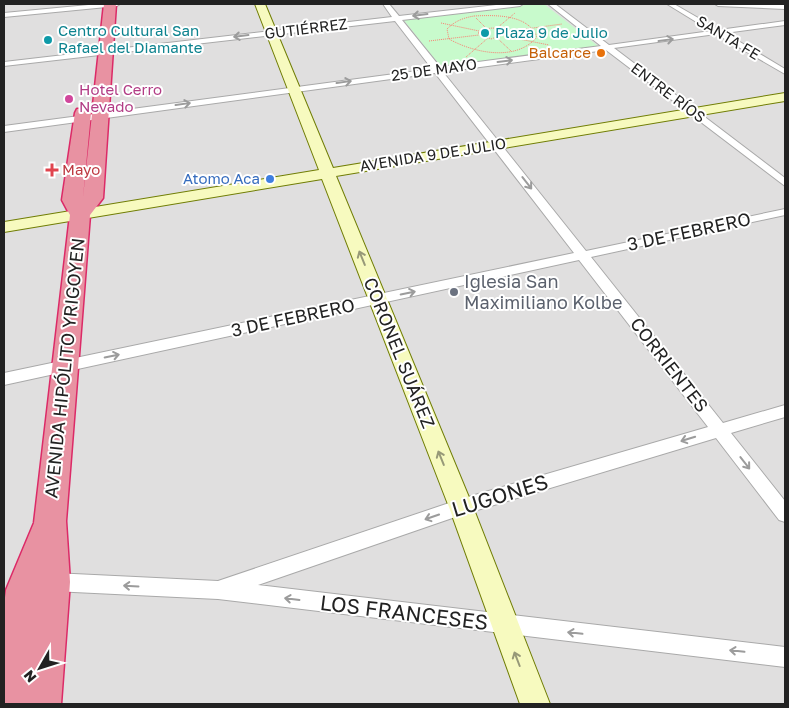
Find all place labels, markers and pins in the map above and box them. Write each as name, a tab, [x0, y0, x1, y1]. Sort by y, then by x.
place label: Centro Cultural San Rafael del Diamante	[58, 21, 203, 56]
place label: Plaza 9 de Julio	[495, 23, 608, 41]
marker: Plaza 9 de Julio	[479, 27, 491, 39]
marker: Centro Cultural San Rafael del Diamante	[42, 34, 54, 46]
place label: Balcarce	[529, 43, 591, 61]
marker: Balcarce	[595, 47, 607, 59]
place label: Hotel Cerro Nevado	[79, 80, 162, 115]
marker: Hotel Cerro Nevado	[63, 93, 75, 105]
place label: Mayo	[62, 160, 100, 178]
marker: Mayo	[46, 164, 58, 176]
place label: Atomo Aca	[183, 169, 260, 187]
marker: Atomo Aca	[264, 173, 276, 185]
place label: Iglesia San Maximiliano Kolbe	[464, 270, 622, 313]
marker: Iglesia San Maximiliano Kolbe	[448, 286, 460, 298]

